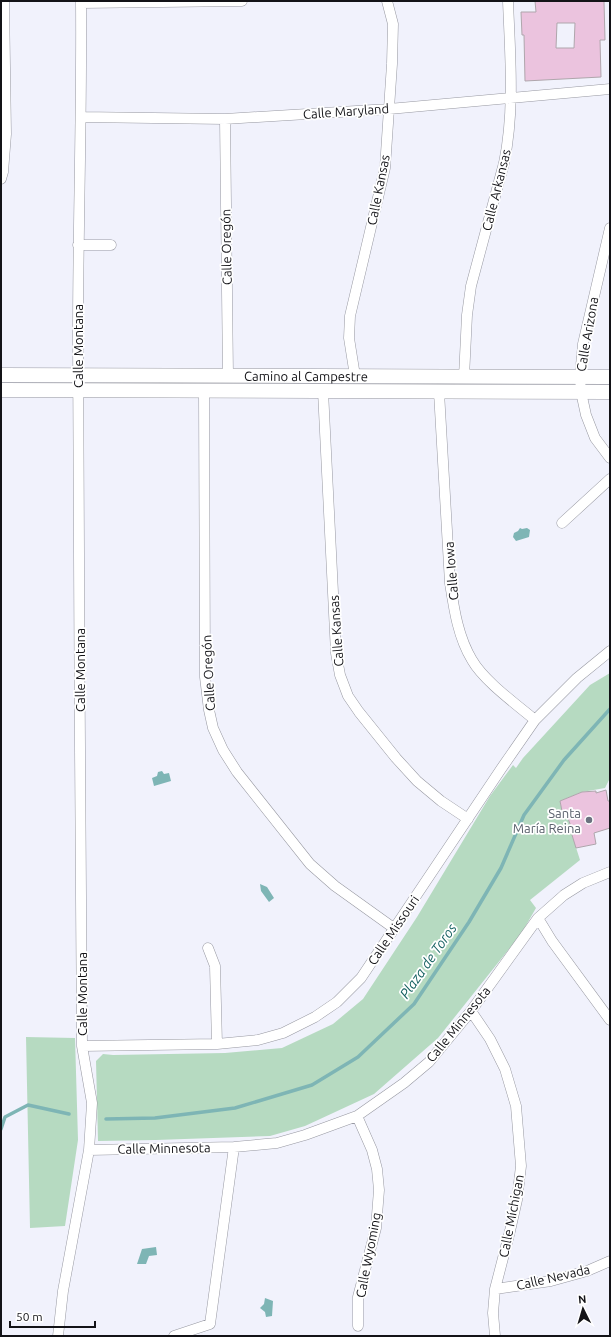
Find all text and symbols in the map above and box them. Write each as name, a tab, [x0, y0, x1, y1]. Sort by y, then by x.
street label: Calle Maryland	[302, 101, 390, 121]
street label: Calle Arkansas	[479, 147, 513, 232]
street label: Calle Kansas	[364, 153, 392, 226]
street label: Calle Oregón	[218, 209, 234, 285]
street label: Calle Arizona	[574, 295, 600, 373]
street label: Calle Montana	[71, 304, 85, 388]
street label: Camino al Campestre	[244, 369, 368, 383]
street label: Calle Iowa	[441, 541, 461, 601]
street label: Calle Kansas	[326, 594, 345, 667]
street label: Calle Montana	[73, 628, 87, 712]
street label: Calle Oregón	[199, 635, 217, 711]
place label: Santa María Reina	[513, 806, 581, 835]
marker: Santa María Reina	[584, 815, 594, 825]
street label: Calle Missouri	[365, 893, 421, 967]
water label: Plaza de Toros	[396, 920, 460, 1002]
street label: Calle Montana	[75, 952, 89, 1036]
street label: Calle Minnesota	[423, 983, 493, 1065]
street label: Calle Minnesota	[117, 1140, 211, 1156]
street label: Calle Míchigan	[496, 1173, 526, 1259]
street label: Calle Wyoming	[353, 1211, 383, 1299]
street label: Calle Nevada	[515, 1262, 591, 1292]
north arrow	[563, 1289, 603, 1329]
text: N	[578, 1293, 587, 1305]
scale bar	[10, 1303, 95, 1329]
text: 50 m	[16, 1310, 43, 1323]

